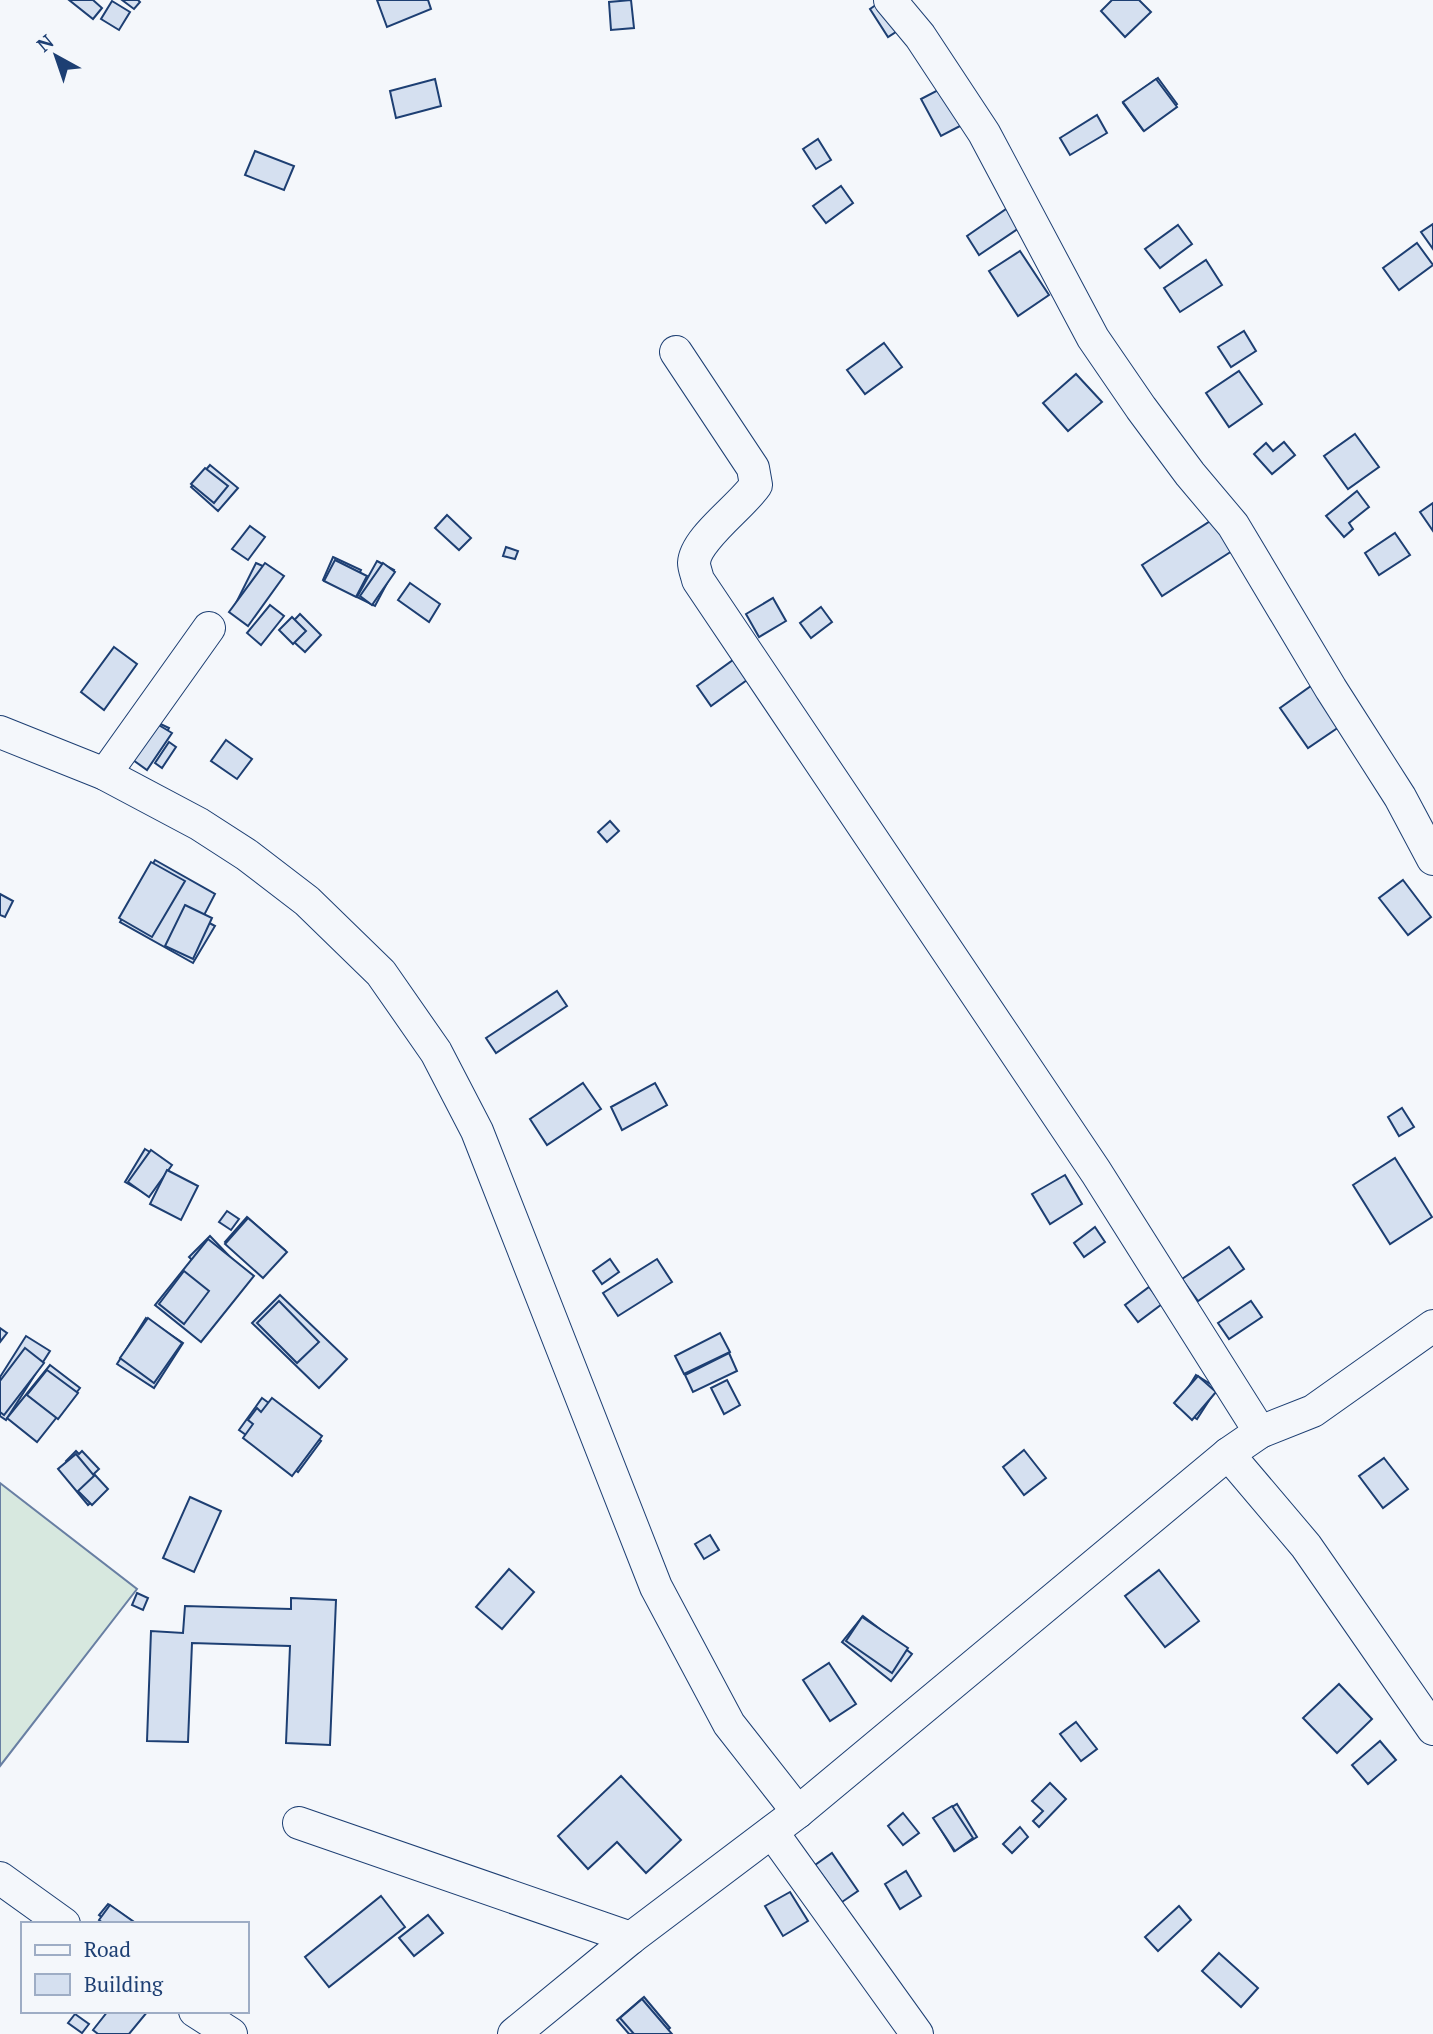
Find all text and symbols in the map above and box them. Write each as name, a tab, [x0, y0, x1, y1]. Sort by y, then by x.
north arrow	[21, 21, 91, 91]
text: N	[31, 28, 59, 57]
legend	[21, 1922, 248, 2013]
text: Road	[84, 1935, 131, 1963]
text: Building	[84, 1970, 164, 1998]

